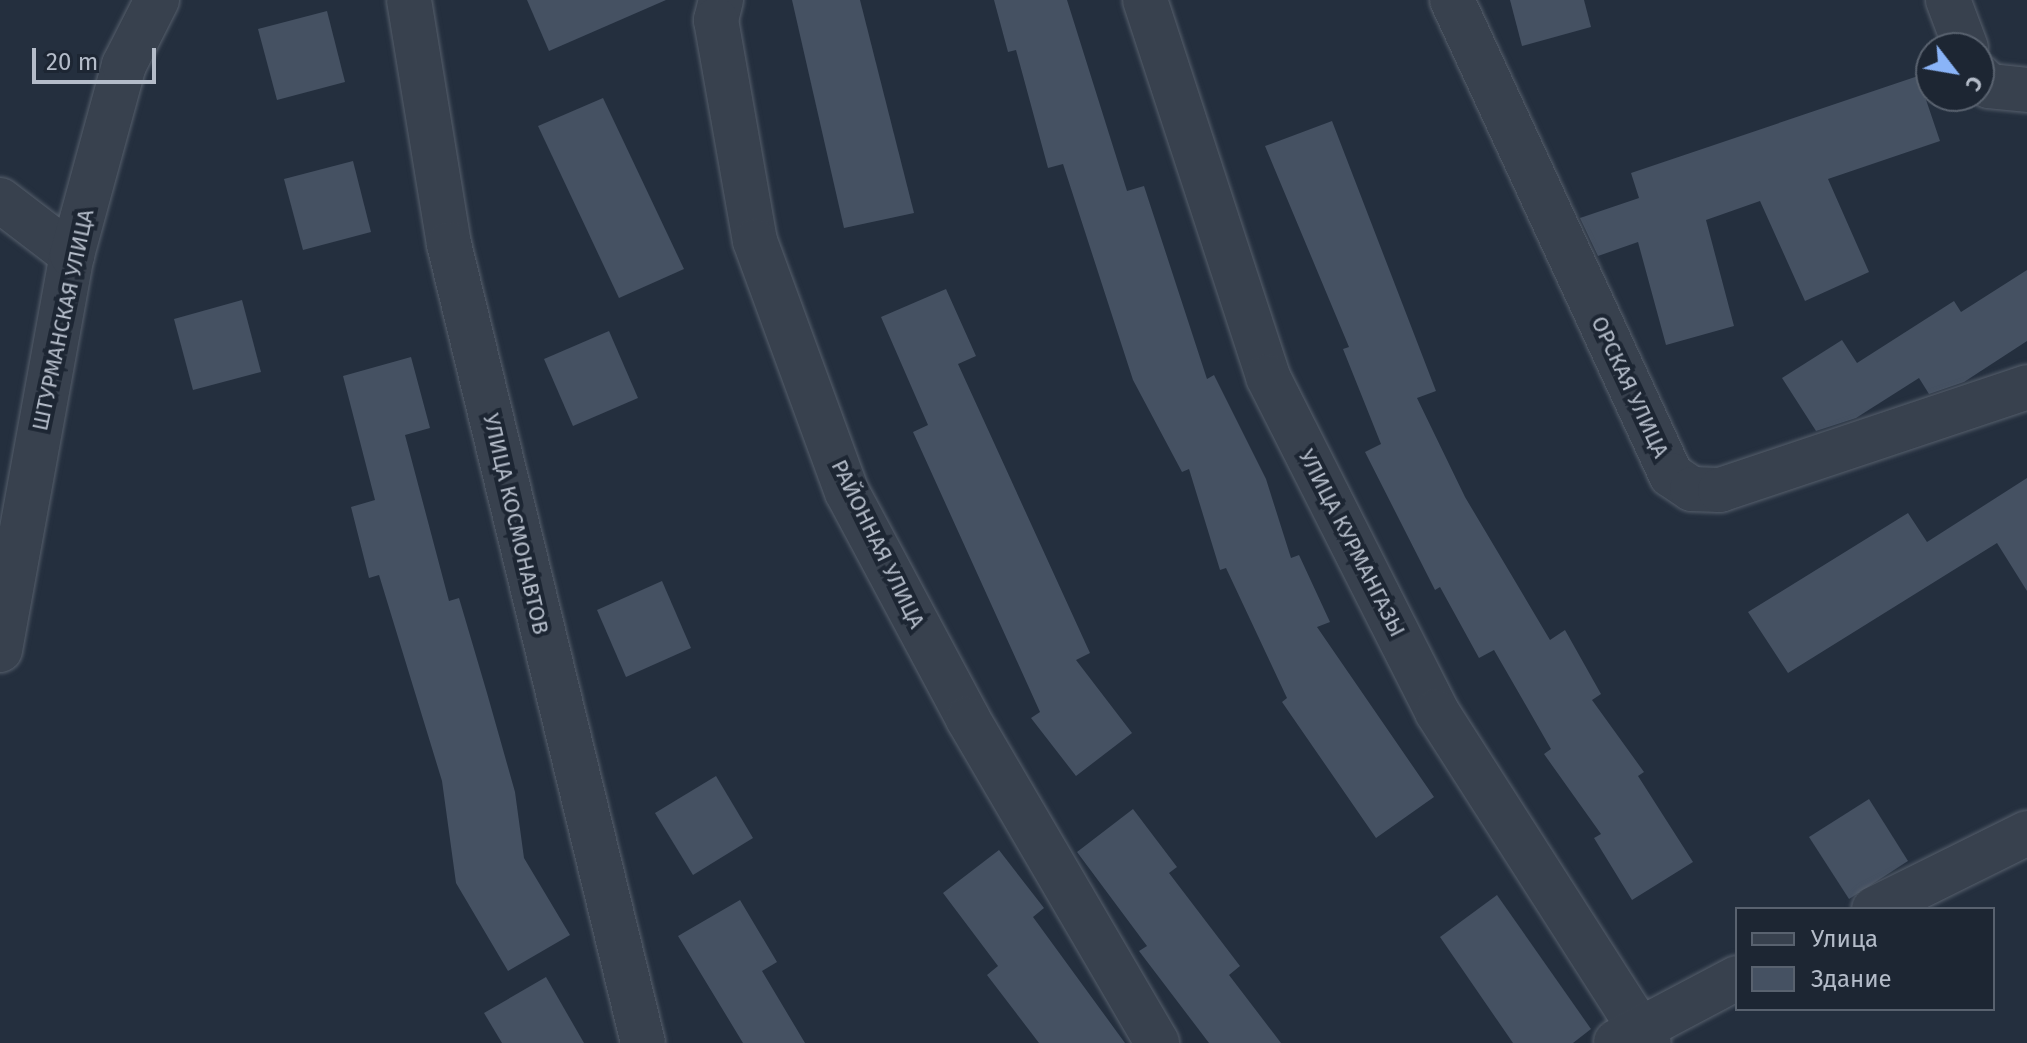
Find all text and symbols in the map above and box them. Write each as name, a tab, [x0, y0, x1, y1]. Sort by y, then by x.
scale bar	[36, 32, 160, 82]
north arrow	[1915, 32, 1995, 112]
text: 20 m	[46, 48, 98, 76]
text: С	[1959, 71, 1989, 96]
street label: ШТУРМАНСКАЯ УЛИЦА	[27, 207, 99, 433]
street label: ОРСКАЯ УЛИЦА	[1586, 312, 1674, 462]
street label: УЛИЦА КОСМОНАВТОВ	[478, 411, 554, 637]
street label: УЛИЦА КУРМАНГАЗЫ	[1293, 445, 1411, 641]
street label: РАЙОННАЯ УЛИЦА	[826, 455, 930, 633]
legend	[1735, 907, 1995, 1011]
text: Улица	[1811, 925, 1878, 953]
text: Здание	[1811, 965, 1892, 993]

